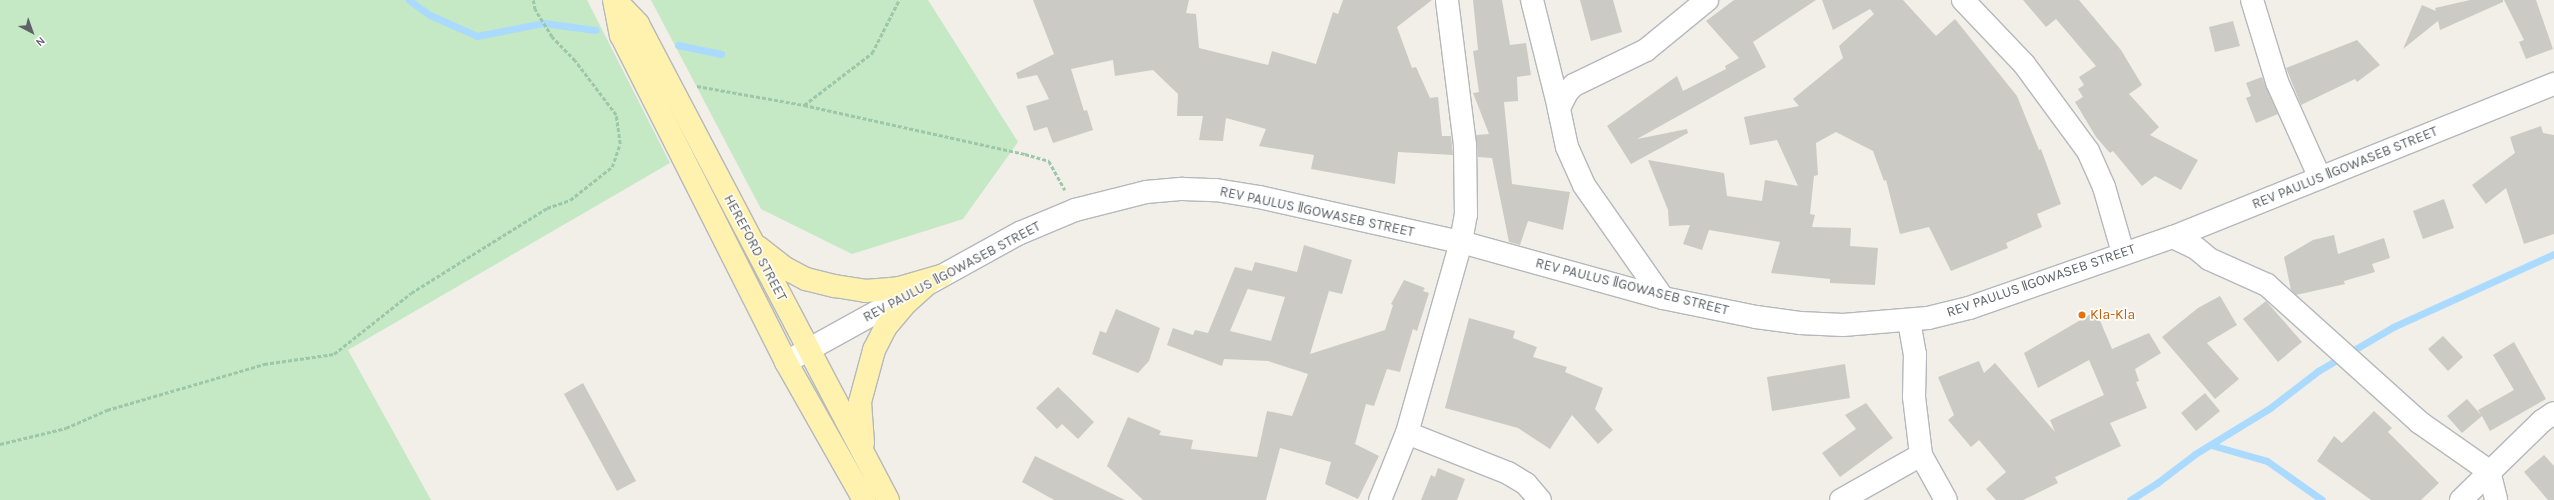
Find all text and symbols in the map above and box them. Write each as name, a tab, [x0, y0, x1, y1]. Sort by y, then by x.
north arrow	[12, 12, 52, 52]
text: N	[33, 34, 47, 49]
street label: REV PAULUS ǁGOWASEB STREET	[2250, 123, 2440, 213]
street label: REV PAULUS ǁGOWASEB STREET	[1218, 183, 1416, 241]
street label: HEREFORD STREET	[720, 192, 790, 304]
street label: REV PAULUS ǁGOWASEB STREET	[860, 218, 1044, 326]
street label: REV PAULUS ǁGOWASEB STREET	[1944, 241, 2138, 321]
street label: REV PAULUS ǁGOWASEB STREET	[1534, 255, 1730, 319]
place label: Kla-Kla	[2090, 307, 2135, 323]
marker: Kla-Kla	[2077, 310, 2087, 320]

